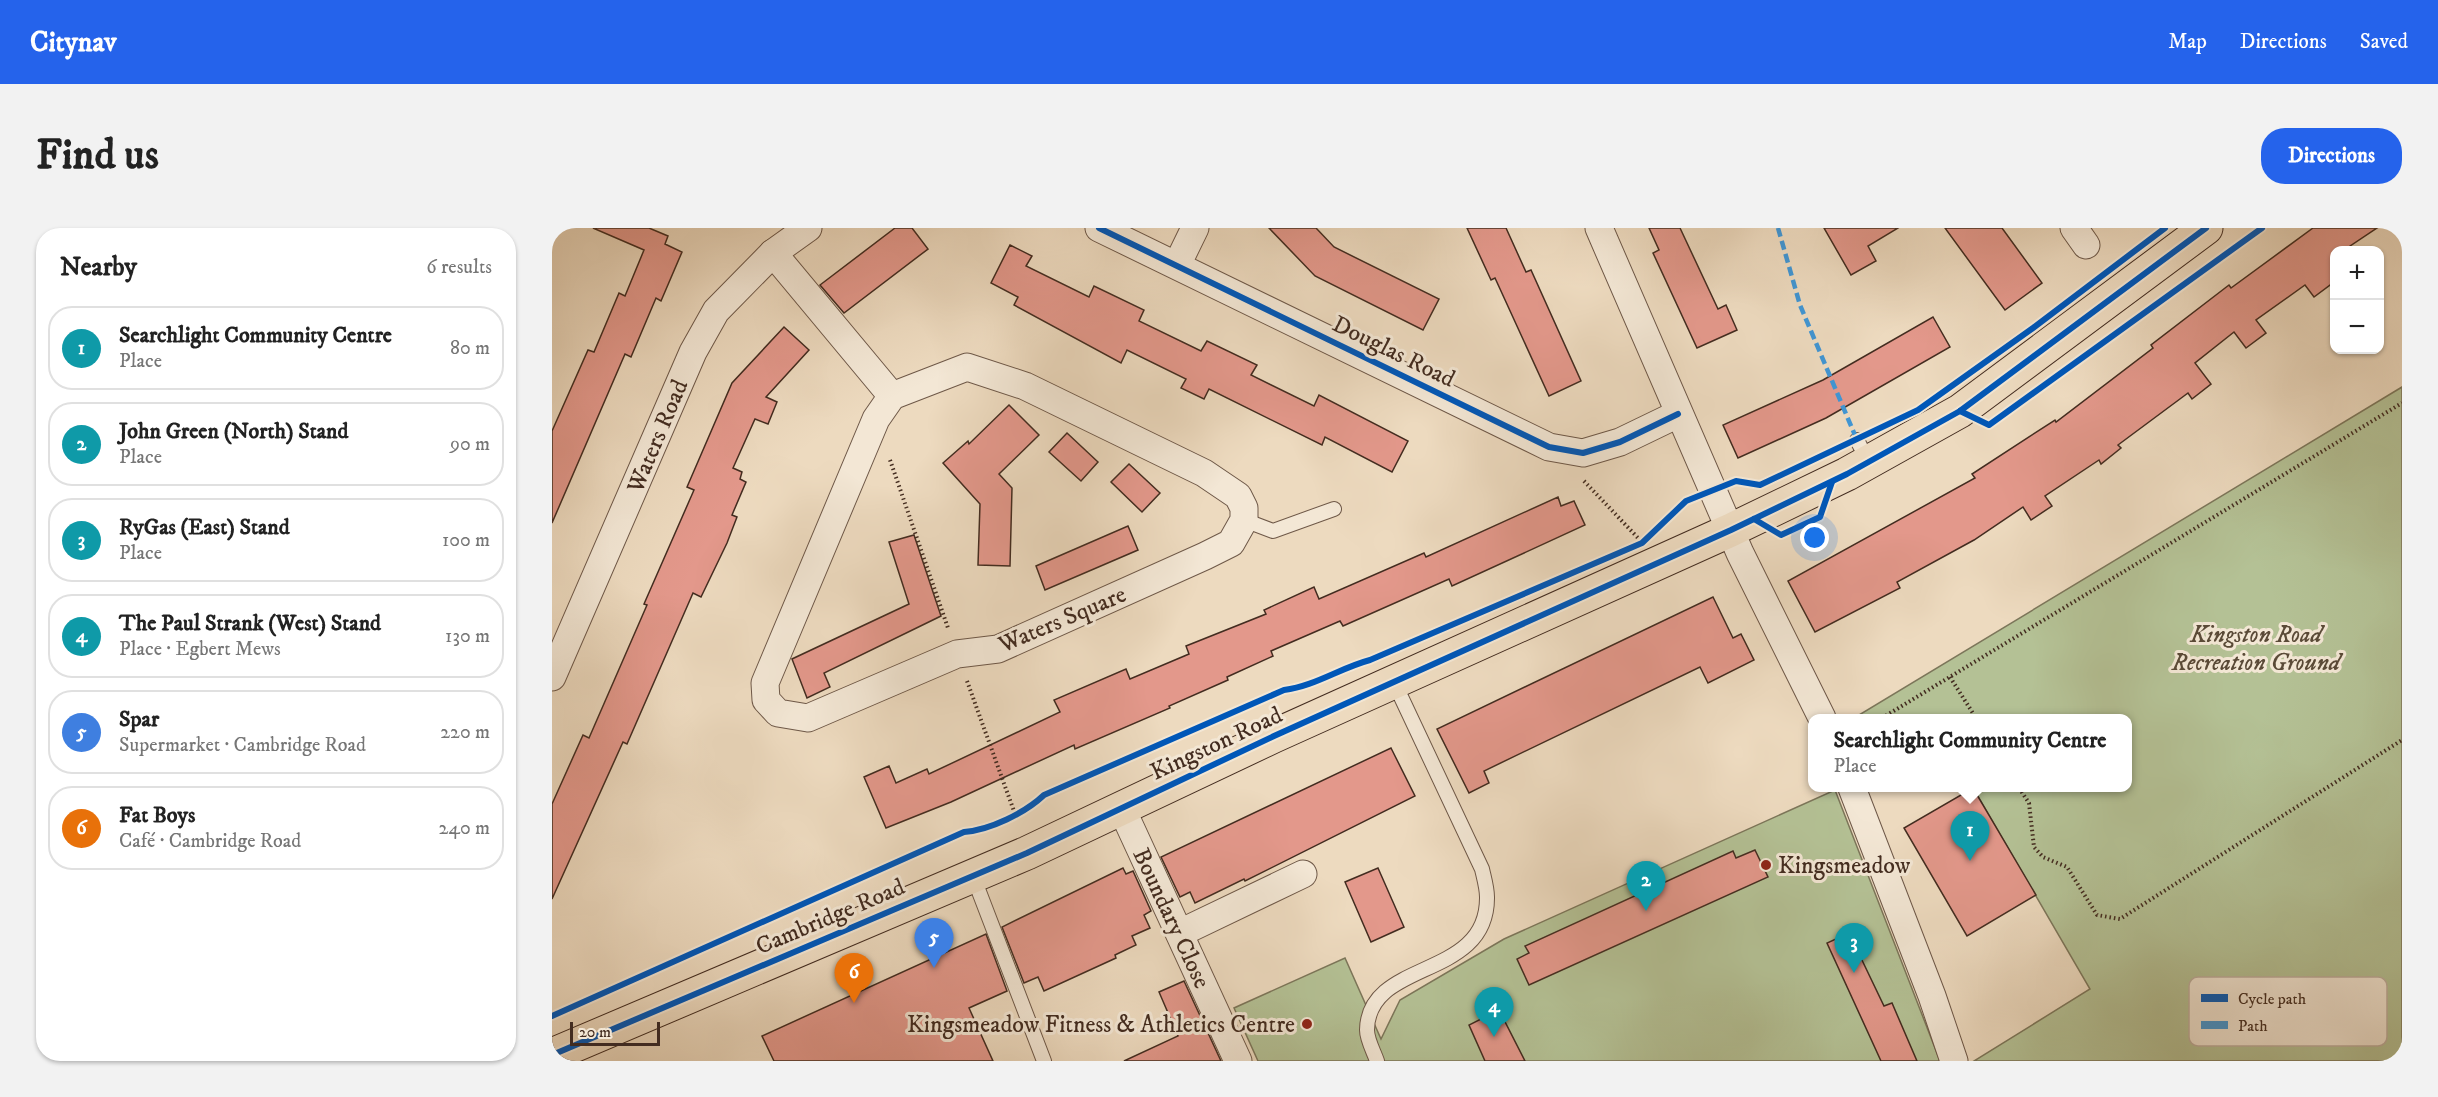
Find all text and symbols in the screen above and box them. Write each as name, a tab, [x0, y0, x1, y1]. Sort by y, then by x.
text: Citynav	[30, 25, 117, 60]
text: Map	[2168, 29, 2207, 55]
text: Directions	[2240, 29, 2327, 55]
text: Saved	[2360, 29, 2408, 55]
button: Directions	[2261, 128, 2402, 184]
text: Find us	[36, 130, 159, 182]
map controls	[2330, 246, 2384, 354]
button: +	[2330, 246, 2384, 300]
text: Nearby	[60, 251, 137, 284]
text: 6 results	[426, 255, 492, 280]
button: −	[2330, 300, 2384, 354]
street label: Douglas Road	[1327, 309, 1460, 395]
text: Searchlight Community Centre	[119, 322, 392, 349]
text: 1	[78, 336, 85, 361]
text: 80 m	[450, 336, 490, 361]
text: Place	[119, 349, 162, 374]
street label: Waters Road	[620, 375, 695, 498]
text: John Green (North) Stand	[119, 418, 349, 445]
text: 2	[77, 432, 86, 457]
text: 90 m	[450, 432, 490, 457]
text: Place	[119, 445, 162, 470]
text: RyGas (East) Stand	[119, 514, 290, 541]
your location	[1800, 523, 1829, 552]
text: 3	[78, 528, 85, 553]
text: 100 m	[442, 528, 490, 553]
text: Place	[119, 541, 162, 566]
street label: Waters Square	[993, 580, 1131, 661]
text: The Paul Strank (West) Stand	[119, 610, 381, 637]
park label: Kingston Road Recreation Ground	[2171, 620, 2344, 678]
text: 4	[76, 624, 87, 649]
text: 130 m	[445, 624, 490, 649]
text: Place · Egbert Mews	[119, 637, 281, 662]
street label: Kingston Road	[1146, 700, 1287, 788]
text: Spar	[119, 706, 159, 733]
popup	[1808, 714, 2132, 792]
text: 5	[77, 720, 86, 745]
text: 220 m	[440, 720, 490, 745]
text: Searchlight Community Centre	[1834, 727, 2106, 754]
text: Supermarket · Cambridge Road	[119, 733, 366, 758]
text: Place	[1834, 754, 1876, 779]
text: Fat Boys	[119, 802, 195, 829]
pin: 1	[1950, 812, 1990, 861]
text: 6	[76, 816, 87, 841]
text: 240 m	[439, 816, 490, 841]
text: Café · Cambridge Road	[119, 829, 301, 854]
street label: Boundary Close	[1126, 844, 1217, 993]
place label: Kingsmeadow	[1778, 851, 1911, 881]
marker: Kingsmeadow	[1759, 858, 1773, 872]
pin: 2	[1626, 862, 1666, 911]
street label: Cambridge Road	[751, 872, 909, 962]
pin: 5	[914, 918, 953, 968]
pin: 3	[1834, 924, 1874, 973]
pin: 6	[834, 954, 874, 1003]
legend	[2189, 977, 2387, 1046]
pin: 4	[1474, 988, 1514, 1037]
text: Cycle path	[2238, 989, 2307, 1009]
place label: Kingsmeadow Fitness & Athletics Centre	[907, 1010, 1295, 1040]
text: Path	[2238, 1016, 2268, 1036]
marker: Kingsmeadow Fitness & Athletics Centre	[1300, 1017, 1314, 1031]
scale bar	[570, 1019, 660, 1046]
text: 20 m	[579, 1022, 611, 1042]

